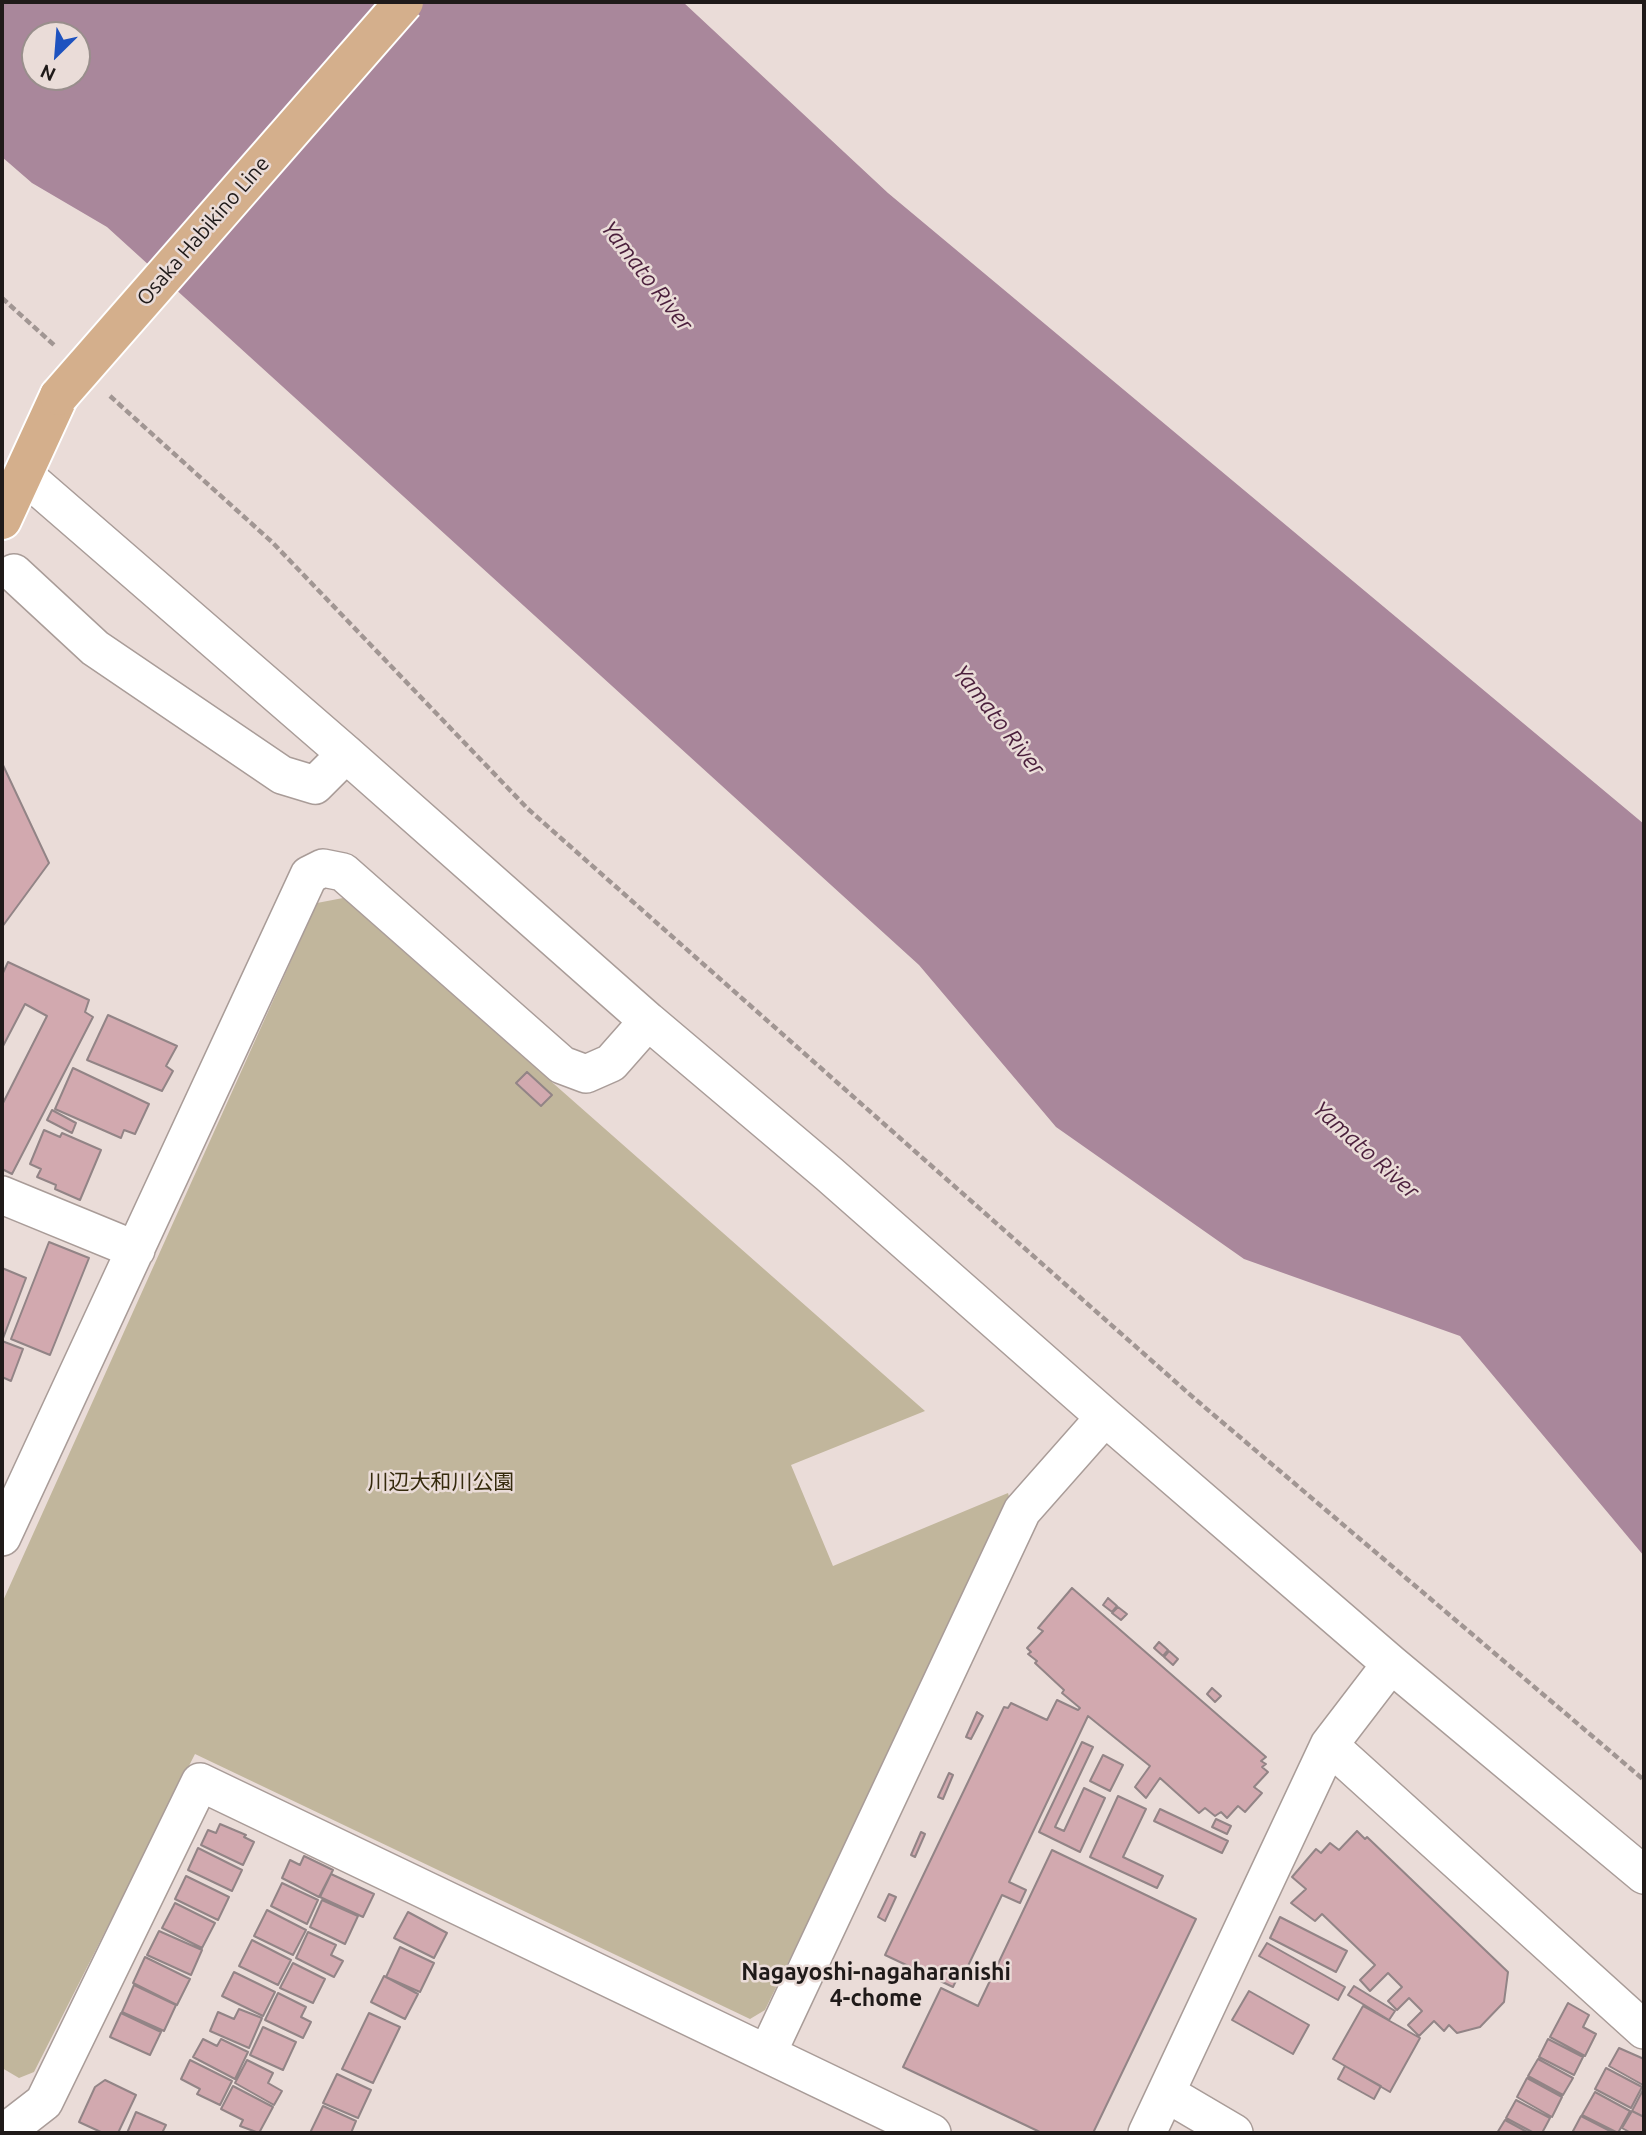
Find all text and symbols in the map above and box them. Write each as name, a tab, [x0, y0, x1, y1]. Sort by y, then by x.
north arrow	[21, 21, 91, 91]
text: N	[37, 60, 59, 86]
street label: Osaka Habikino Line	[131, 151, 275, 311]
water label: Yamato River	[595, 215, 699, 337]
water label: Yamato River	[947, 659, 1051, 781]
water label: Yamato River	[1307, 1095, 1425, 1205]
park label: 川辺大和川公園	[368, 1469, 514, 1495]
district label: Nagayoshi-nagaharanishi 4-chome	[741, 1958, 1011, 2012]

